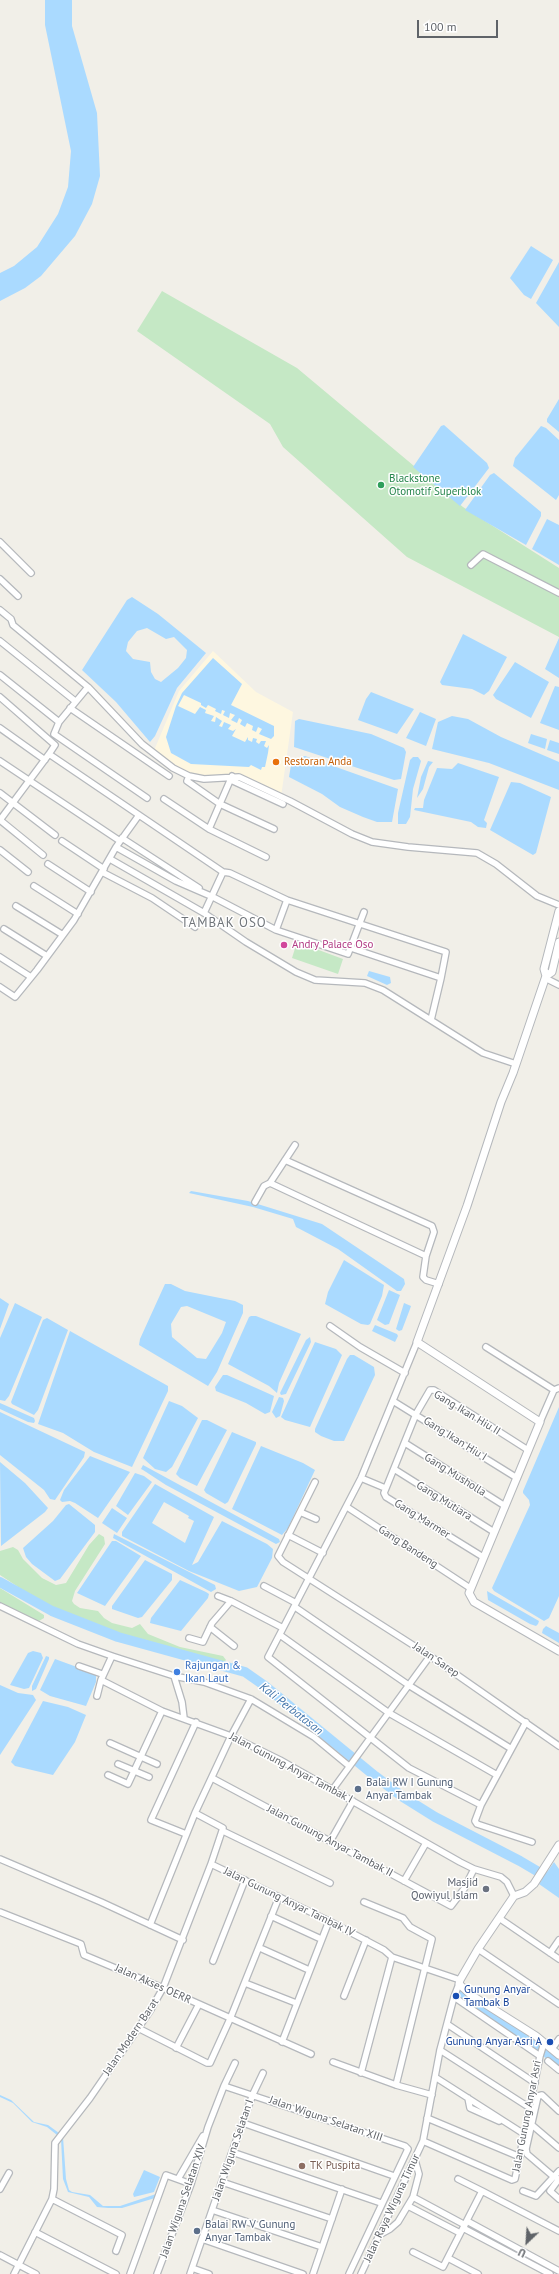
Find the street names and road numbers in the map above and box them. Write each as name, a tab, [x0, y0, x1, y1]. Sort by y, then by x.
street label: Gang Ikan Hiu II	[431, 1388, 503, 1438]
street label: Gang Ikan Hiu I	[421, 1414, 489, 1464]
street label: Gang Musholla	[422, 1451, 488, 1499]
street label: Gang Mutiara	[414, 1479, 474, 1523]
street label: Gang Marmer	[392, 1497, 452, 1541]
street label: Gang Bandeng	[376, 1523, 440, 1571]
street label: Jalan Sarep	[410, 1640, 462, 1680]
street label: Jalan Gunung Anyar Tambak I	[227, 1730, 355, 1806]
street label: Jalan Gunung Anyar Tambak II	[265, 1802, 395, 1880]
street label: Jalan Gunung Anyar Tambak IV	[221, 1865, 357, 1939]
street label: Jalan Akses OERR	[113, 1961, 193, 2007]
street label: Jalan Modern Barat	[100, 1996, 162, 2078]
street label: Jalan Gunung Anyar Asri	[510, 2059, 544, 2173]
street label: Jalan Wiguna Selatan XIII	[267, 2093, 385, 2145]
street label: Jalan Wiguna Selatan I	[210, 2098, 256, 2202]
street label: Jalan Wiguna Selatan XIV	[157, 2143, 209, 2259]
street label: Jalan Raya Wiguna Timur	[361, 2152, 423, 2264]

